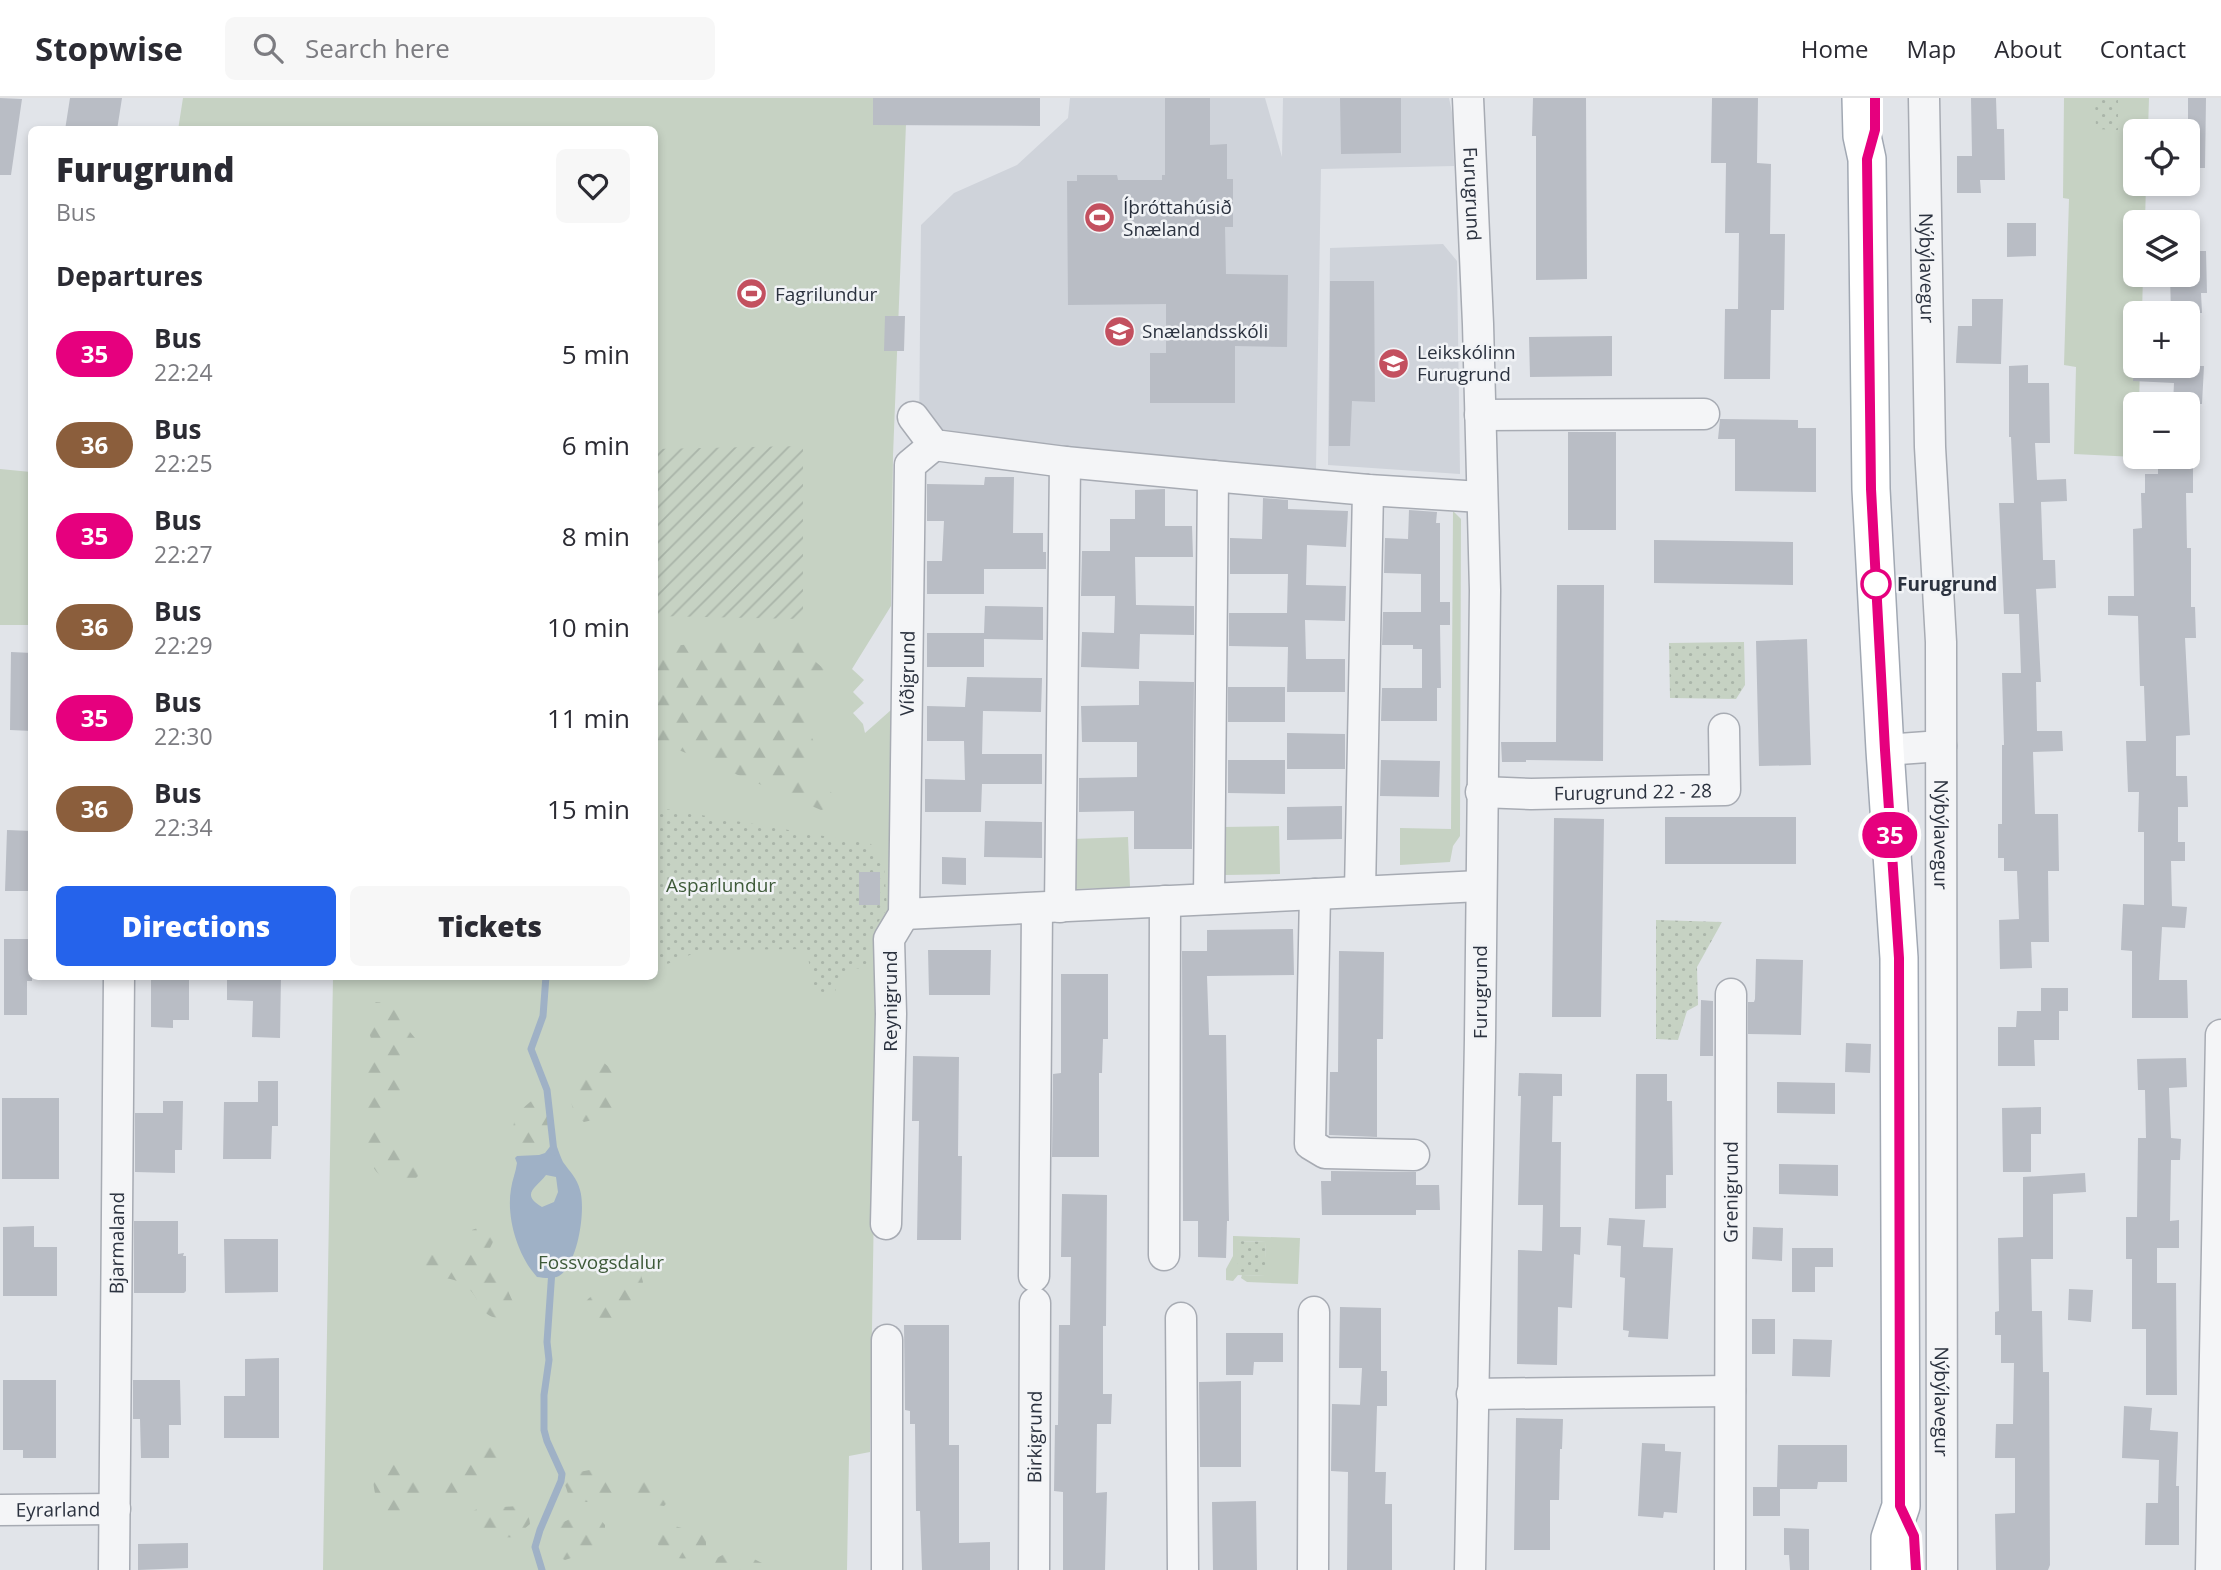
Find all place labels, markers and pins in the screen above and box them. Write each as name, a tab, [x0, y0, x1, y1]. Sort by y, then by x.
place label: Íþróttahúsið Snæland	[1123, 194, 1232, 242]
sports icon: Íþróttahúsið Snæland	[1083, 201, 1117, 235]
sports icon: Fagrilundur	[735, 277, 769, 311]
place label: Fagrilundur	[775, 281, 878, 307]
school or university icon: Snælandsskóli	[1102, 314, 1136, 348]
place label: Snælandsskóli	[1142, 318, 1268, 344]
place label: Leikskólinn Furugrund	[1417, 339, 1516, 387]
school or university icon: Leikskólinn Furugrund	[1377, 346, 1411, 380]
marker: Furugrund	[1861, 569, 1891, 599]
place label: Furugrund	[1897, 571, 1997, 597]

